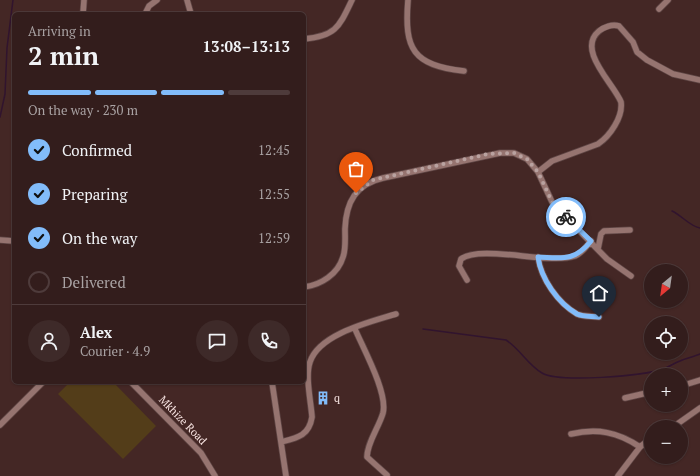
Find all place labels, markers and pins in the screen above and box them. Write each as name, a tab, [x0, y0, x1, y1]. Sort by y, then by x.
pin	[339, 152, 373, 193]
pin	[582, 276, 616, 317]
building icon: q	[315, 390, 331, 406]
place label: q	[334, 391, 340, 405]

